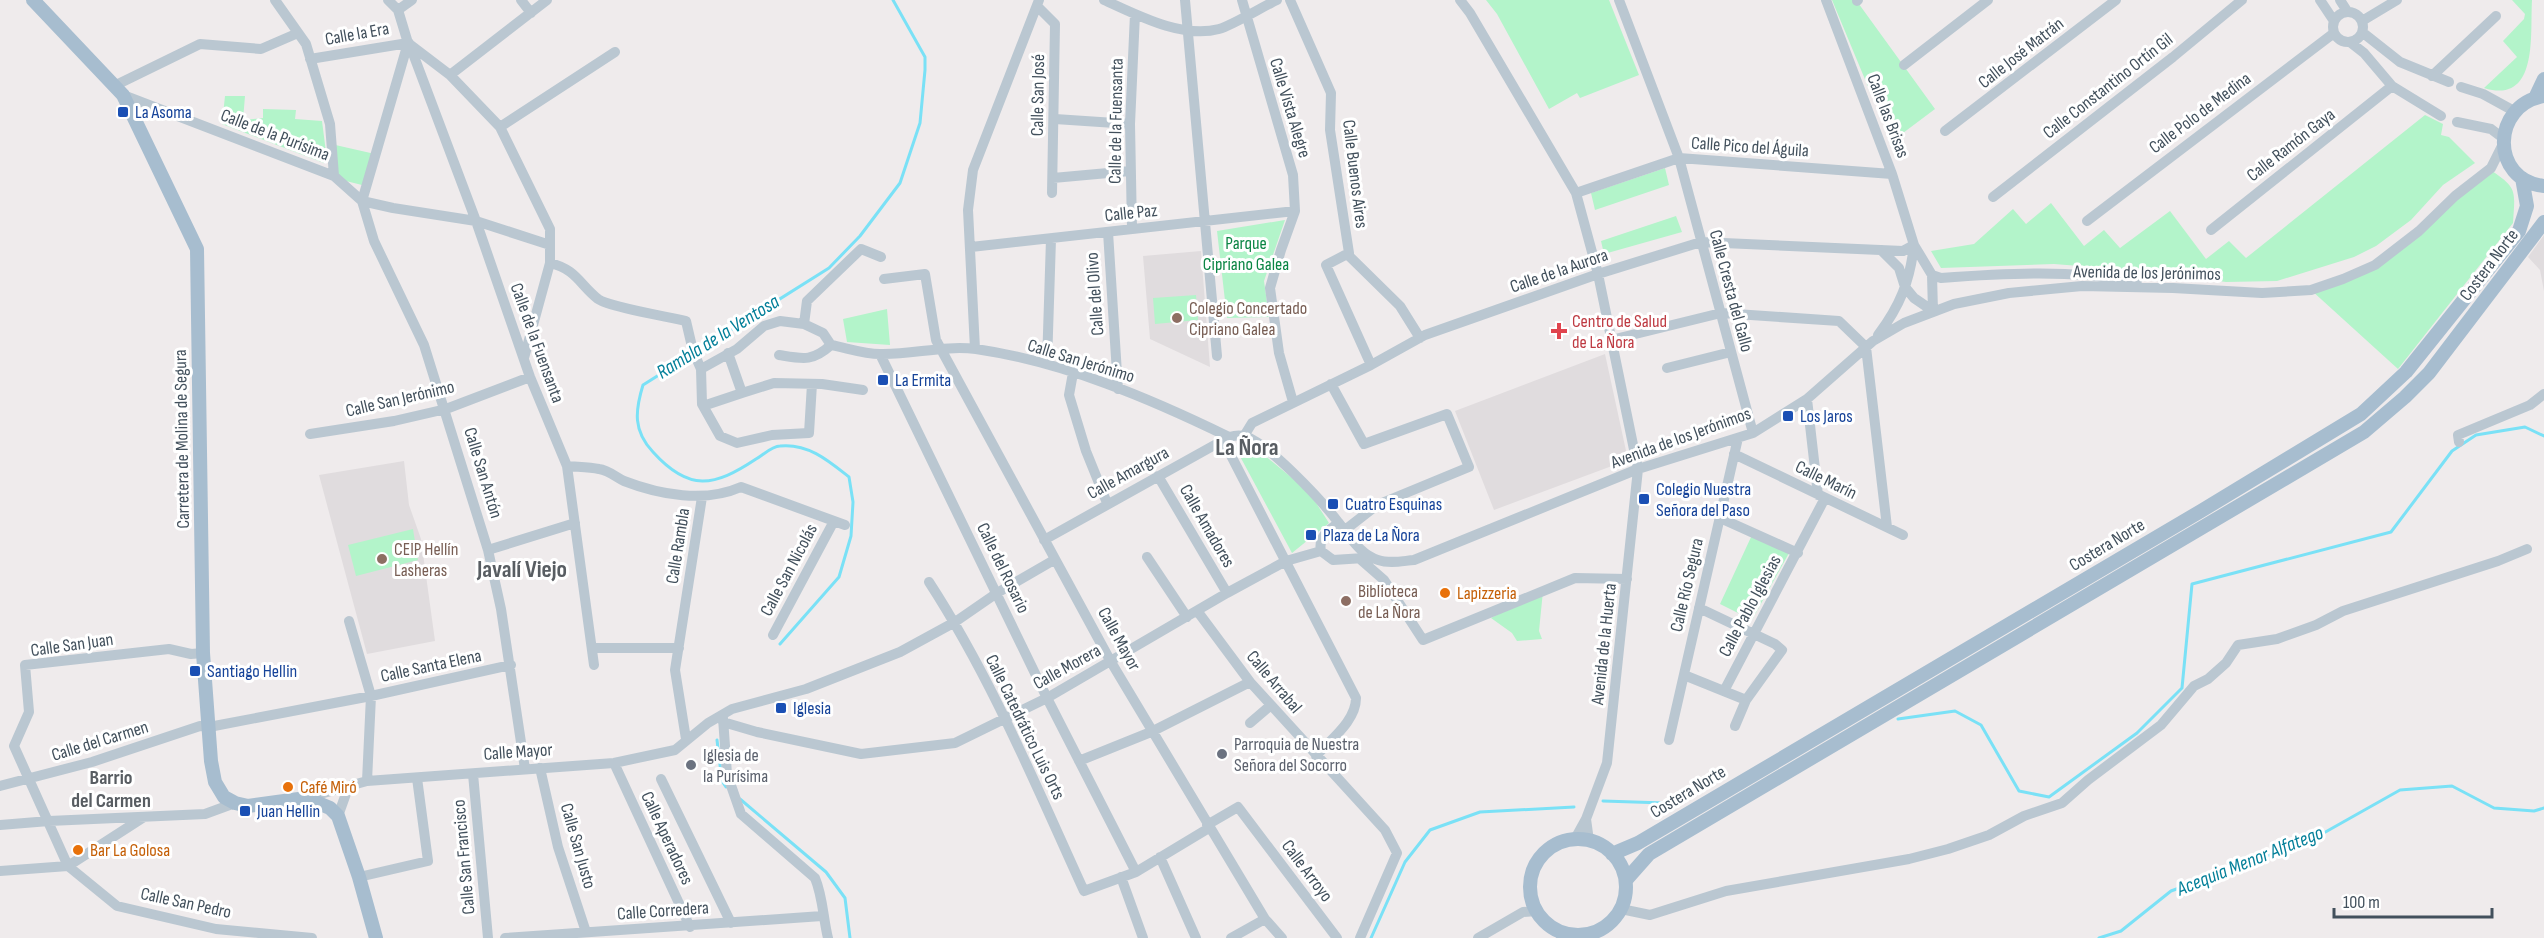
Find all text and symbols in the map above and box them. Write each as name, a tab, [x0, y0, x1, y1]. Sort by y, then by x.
street label: Calle José Matrán	[1974, 13, 2068, 93]
street label: Calle la Era	[323, 18, 391, 50]
street label: Calle Constantino Ortín Gil	[2039, 29, 2177, 143]
street label: Calle San José	[1027, 54, 1049, 136]
street label: Calle Vista Alegre	[1265, 56, 1315, 160]
street label: Calle de la Fuensanta	[1104, 58, 1128, 184]
street label: Calle Polo de Medina	[2145, 68, 2255, 158]
street label: Calle las Brisas	[1862, 71, 1914, 161]
place label: La Asoma	[135, 102, 192, 123]
street label: Calle Ramón Gaya	[2243, 104, 2339, 186]
marker: La Asoma	[116, 105, 130, 119]
street label: Calle de la Purísima	[218, 105, 332, 165]
street label: Calle Buenos Aires	[1338, 119, 1372, 229]
street label: Calle Pico del Águila	[1691, 132, 1810, 162]
street label: Calle Paz	[1104, 200, 1159, 226]
street label: Costera Norte	[2455, 225, 2523, 305]
street label: Calle Cresta del Gallo	[1705, 228, 1757, 354]
park label: Parque Cipriano Galea	[1203, 233, 1289, 275]
street label: Calle de la Aurora	[1507, 244, 1611, 298]
street label: Calle del Olivo	[1082, 252, 1108, 336]
street label: Avenida de los Jerónimos	[2072, 261, 2221, 285]
street label: Calle de la Fuensanta	[506, 280, 568, 406]
water label: Rambla de la Ventosa	[652, 290, 784, 384]
place label: Colegio Concertado Cipriano Galea	[1189, 298, 1307, 340]
marker: Colegio Concertado Cipriano Galea	[1170, 311, 1184, 325]
place label: Centro de Salud de La Ñora	[1572, 311, 1667, 353]
marker: Centro de Salud de La Ñora	[1550, 322, 1568, 340]
street label: Calle San Jerónimo	[1025, 335, 1137, 387]
street label: Carretera de Molina de Segura	[170, 349, 194, 529]
place label: La Ermita	[895, 370, 951, 391]
marker: La Ermita	[876, 373, 890, 387]
street label: Calle San Jerónimo	[344, 376, 456, 422]
street label: Avenida de los Jerónimos	[1607, 403, 1754, 473]
place label: Los Jaros	[1800, 406, 1853, 427]
marker: Los Jaros	[1781, 409, 1795, 423]
street label: Calle San Antón	[459, 425, 507, 521]
district label: La Ñora	[1215, 433, 1279, 462]
street label: Calle Amargura	[1084, 442, 1172, 504]
street label: Calle Marín	[1792, 456, 1860, 504]
place label: Colegio Nuestra Señora del Paso	[1656, 479, 1751, 521]
street label: Calle Amadores	[1175, 481, 1239, 571]
marker: Colegio Nuestra Señora del Paso	[1637, 492, 1651, 506]
place label: Cuatro Esquinas	[1345, 494, 1442, 515]
marker: Cuatro Esquinas	[1326, 497, 1340, 511]
street label: Calle Rambla	[662, 507, 694, 585]
street label: Costera Norte	[2065, 514, 2149, 576]
street label: Calle del Rosario	[972, 519, 1034, 617]
street label: Calle San Nicolás	[756, 520, 822, 620]
place label: Plaza de La Ñora	[1323, 525, 1420, 546]
marker: Plaza de La Ñora	[1304, 528, 1318, 542]
street label: Calle Río Segura	[1666, 536, 1708, 634]
place label: CEIP Hellín Lasheras	[394, 539, 458, 581]
marker: CEIP Hellín Lasheras	[375, 552, 389, 566]
street label: Calle Pablo Iglesias	[1714, 552, 1786, 660]
district label: Javalí Viejo	[476, 555, 567, 584]
place label: Biblioteca de La Ñora	[1358, 581, 1421, 623]
street label: Avenida de la Huerta	[1587, 582, 1621, 707]
place label: Lapizzeria	[1457, 583, 1517, 604]
marker: Lapizzeria	[1438, 586, 1452, 600]
marker: Biblioteca de La Ñora	[1339, 594, 1353, 608]
street label: Calle Mayor	[1093, 604, 1145, 674]
street label: Calle San Juan	[29, 629, 115, 661]
street label: Calle Morera	[1029, 640, 1105, 694]
street label: Calle Santa Elena	[379, 645, 483, 687]
street label: Calle Arrabal	[1242, 647, 1306, 717]
street label: Calle Catedrático Luis Orts	[981, 651, 1069, 803]
place label: Santiago Hellin	[207, 661, 297, 682]
marker: Santiago Hellin	[188, 664, 202, 678]
place label: Iglesia	[793, 698, 831, 719]
marker: Iglesia	[774, 701, 788, 715]
street label: Calle del Carmen	[49, 716, 151, 766]
place label: Parroquia de Nuestra Señora del Socorro	[1234, 734, 1359, 776]
street label: Calle Mayor	[483, 739, 553, 765]
place label: Iglesia de la Purísima	[703, 745, 768, 787]
marker: Parroquia de Nuestra Señora del Socorro	[1215, 747, 1229, 761]
marker: Iglesia de la Purísima	[684, 758, 698, 772]
street label: Costera Norte	[1646, 761, 1730, 823]
district label: Barrio del Carmen	[71, 766, 151, 813]
place label: Café Miró	[300, 777, 357, 798]
marker: Café Miró	[281, 780, 295, 794]
street label: Calle Aperadores	[636, 788, 698, 888]
street label: Calle San Francisco	[449, 799, 479, 915]
place label: Juan Hellin	[256, 801, 320, 822]
street label: Calle San Justo	[556, 801, 600, 891]
marker: Juan Hellin	[238, 804, 252, 818]
water label: Acequia Menor Alfatego	[2172, 821, 2327, 902]
street label: Calle Arroyo	[1277, 836, 1337, 906]
place label: Bar La Golosa	[90, 840, 170, 861]
marker: Bar La Golosa	[71, 843, 85, 857]
scale bar	[2334, 881, 2492, 919]
street label: Calle San Pedro	[139, 883, 233, 923]
text: 100 m	[2343, 892, 2380, 913]
street label: Calle Corredera	[616, 897, 710, 925]

